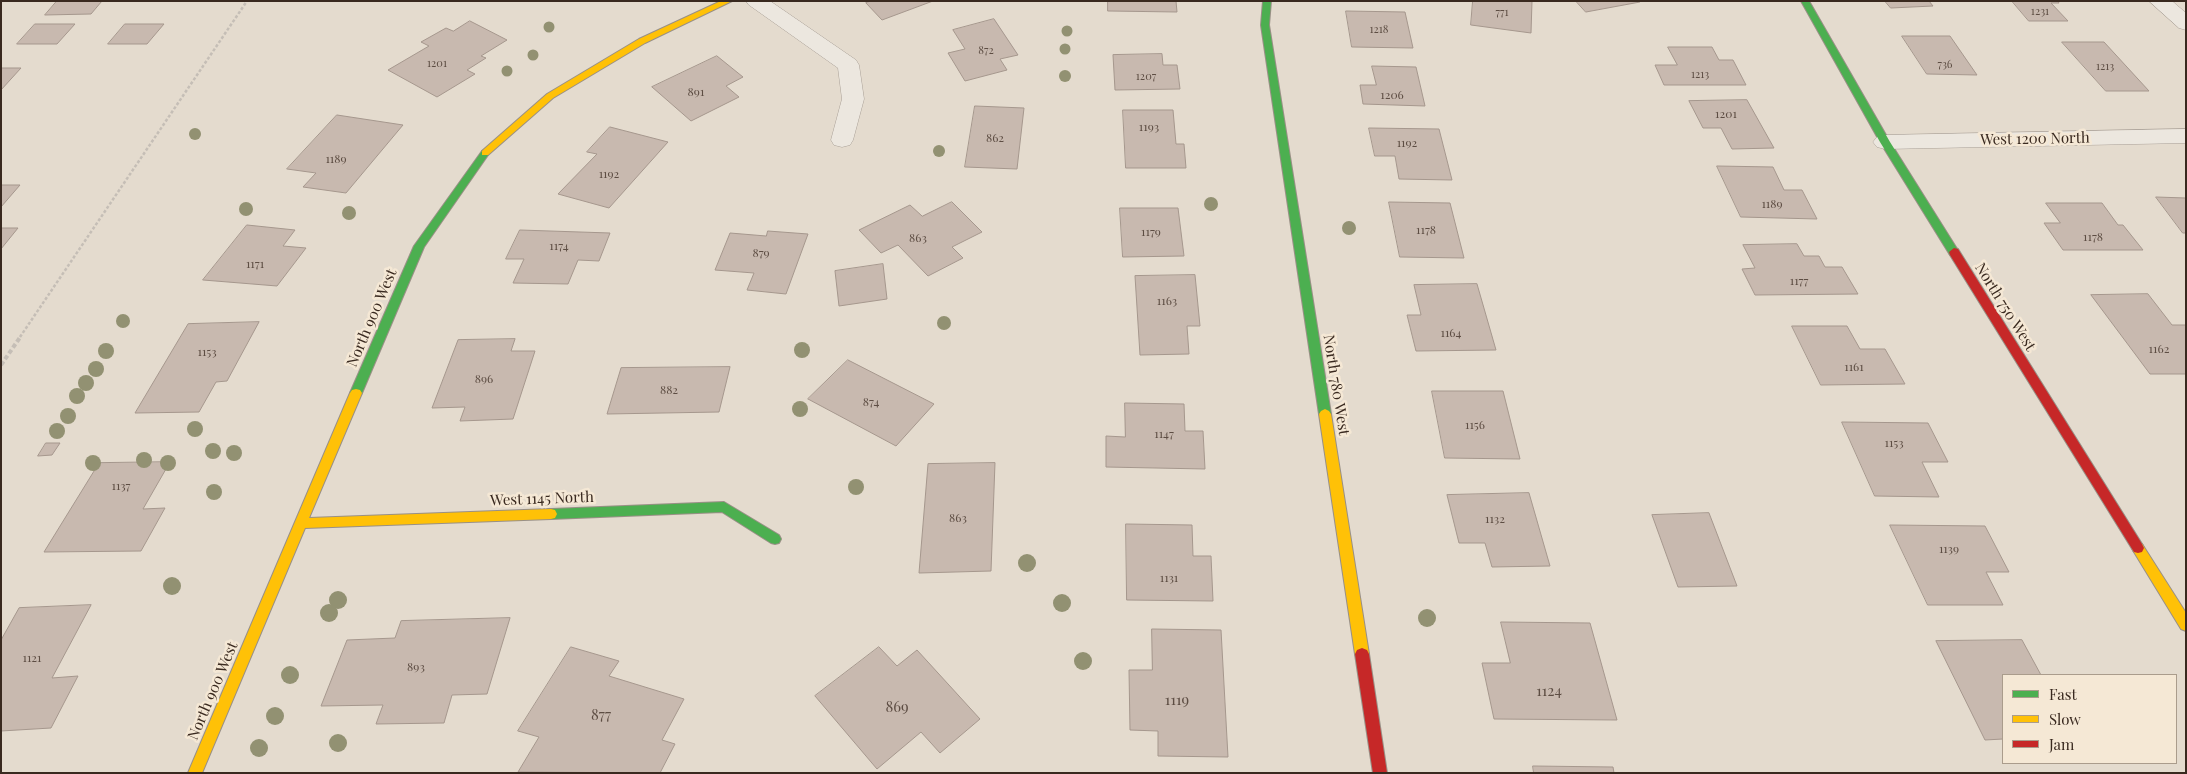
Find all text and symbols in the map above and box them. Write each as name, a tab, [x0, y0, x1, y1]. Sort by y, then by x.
house number: 1231	[2031, 5, 2049, 19]
house number: 771	[1495, 6, 1509, 20]
house number: 1218	[1369, 23, 1389, 37]
house number: 872	[978, 44, 994, 58]
house number: 1201	[427, 57, 447, 71]
house number: 736	[1937, 58, 1953, 72]
house number: 1213	[2096, 60, 2114, 74]
house number: 1213	[1691, 68, 1709, 82]
house number: 1207	[1136, 70, 1156, 84]
house number: 891	[688, 85, 704, 99]
house number: 1206	[1380, 88, 1404, 102]
house number: 1201	[1715, 107, 1737, 121]
house number: 1193	[1139, 120, 1159, 134]
street label: West 1200 North	[1980, 129, 2090, 149]
house number: 862	[986, 131, 1004, 145]
house number: 1192	[1397, 136, 1417, 150]
house number: 1189	[325, 152, 347, 166]
house number: 1192	[599, 167, 619, 181]
house number: 1189	[1761, 197, 1783, 211]
house number: 1178	[1416, 223, 1436, 237]
house number: 1179	[1141, 225, 1161, 239]
house number: 1178	[2083, 230, 2103, 244]
house number: 863	[909, 231, 927, 245]
house number: 1174	[549, 239, 569, 253]
house number: 879	[752, 246, 770, 260]
house number: 1171	[246, 257, 264, 271]
street label: North 750 West	[1971, 260, 2039, 354]
street label: North 900 West	[343, 266, 401, 370]
house number: 1177	[1790, 274, 1808, 288]
house number: 1163	[1157, 294, 1177, 308]
house number: 1164	[1440, 326, 1462, 340]
street label: North 780 West	[1319, 333, 1353, 437]
house number: 1162	[2149, 342, 2169, 356]
house number: 1153	[197, 345, 217, 359]
house number: 1161	[1844, 360, 1864, 374]
house number: 896	[475, 372, 493, 386]
house number: 882	[660, 383, 678, 397]
house number: 874	[863, 395, 879, 409]
house number: 1156	[1465, 418, 1485, 432]
house number: 1147	[1154, 427, 1174, 441]
house number: 1153	[1884, 436, 1904, 450]
house number: 1137	[112, 479, 130, 493]
street label: West 1145 North	[490, 488, 594, 510]
house number: 863	[949, 511, 967, 525]
house number: 1132	[1485, 512, 1505, 526]
house number: 1139	[1939, 542, 1959, 556]
house number: 1131	[1160, 571, 1178, 585]
street label: North 900 West	[184, 639, 242, 743]
house number: 1121	[22, 651, 42, 665]
house number: 893	[407, 660, 425, 674]
legend	[2002, 674, 2177, 764]
house number: 1124	[1536, 682, 1562, 700]
text: Fast	[2049, 684, 2077, 704]
house number: 1119	[1165, 691, 1189, 709]
house number: 869	[885, 698, 909, 716]
house number: 877	[591, 706, 611, 724]
text: Slow	[2049, 709, 2081, 729]
text: Jam	[2049, 734, 2074, 754]

